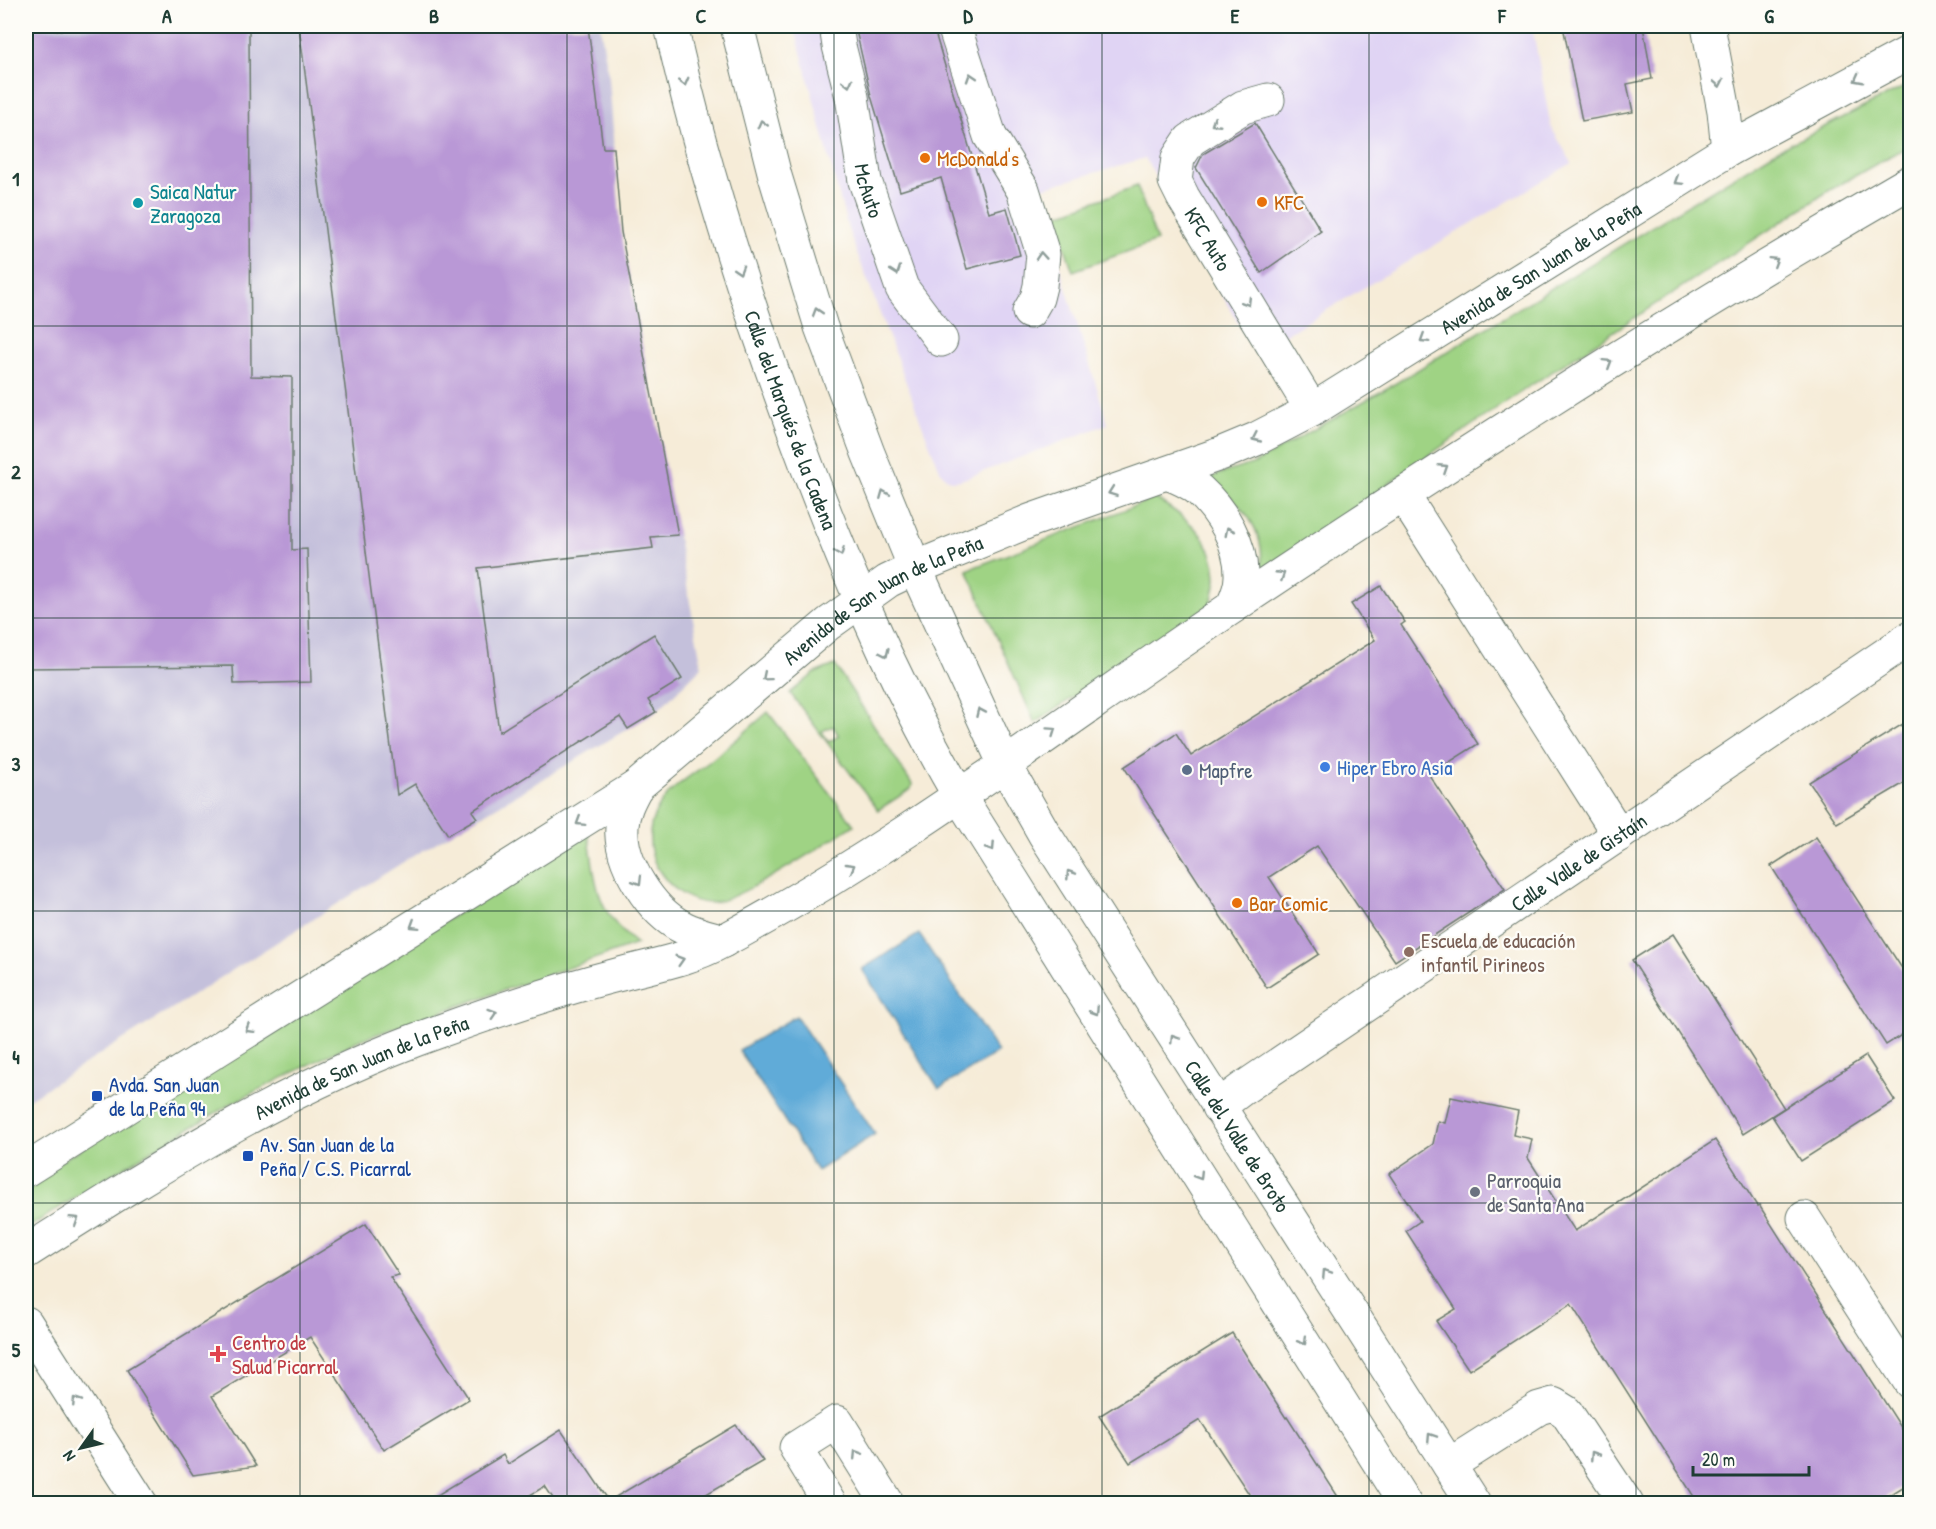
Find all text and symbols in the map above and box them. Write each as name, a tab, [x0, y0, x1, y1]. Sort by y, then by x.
text: A	[162, 2, 172, 29]
text: B	[429, 2, 439, 29]
text: C	[696, 2, 707, 29]
text: D	[963, 2, 973, 29]
text: E	[1231, 2, 1240, 29]
text: F	[1497, 2, 1507, 29]
text: G	[1764, 2, 1774, 29]
one-way arrow	[965, 72, 978, 83]
one-way arrow	[1854, 72, 1865, 83]
one-way arrow	[677, 77, 689, 87]
one-way arrow	[841, 77, 853, 87]
one-way arrow	[1712, 78, 1725, 88]
one-way arrow	[1211, 116, 1221, 128]
one-way arrow	[757, 120, 769, 130]
place label: McDonald's	[937, 144, 1019, 173]
marker: McDonald's	[918, 151, 932, 165]
street label: McAuto	[848, 162, 891, 221]
text: 1	[12, 165, 20, 192]
one-way arrow	[1674, 173, 1684, 185]
place label: Saica Natur Zaragoza	[150, 177, 237, 230]
place label: KFC	[1274, 188, 1304, 217]
street label: Avenida de San Juan de la Peña	[1435, 194, 1646, 341]
marker: KFC	[1255, 195, 1269, 209]
marker: Saica Natur Zaragoza	[131, 196, 145, 210]
street label: KFC Auto	[1178, 202, 1239, 276]
one-way arrow	[1035, 252, 1048, 261]
one-way arrow	[1768, 256, 1778, 268]
one-way arrow	[732, 264, 744, 275]
one-way arrow	[888, 265, 901, 276]
one-way arrow	[1239, 296, 1251, 306]
street label: Calle del Marqués de la Cadena	[738, 306, 845, 534]
one-way arrow	[812, 307, 824, 318]
one-way arrow	[1420, 332, 1430, 344]
one-way arrow	[1602, 358, 1612, 370]
one-way arrow	[1251, 431, 1262, 443]
text: 2	[11, 458, 21, 485]
one-way arrow	[1437, 464, 1448, 475]
one-way arrow	[1107, 485, 1117, 498]
one-way arrow	[879, 490, 891, 501]
street label: Avenida de San Juan de la Peña	[776, 527, 987, 671]
one-way arrow	[1225, 527, 1236, 538]
one-way arrow	[833, 546, 845, 557]
one-way arrow	[1274, 571, 1285, 582]
one-way arrow	[878, 647, 890, 658]
one-way arrow	[762, 669, 773, 680]
one-way arrow	[976, 707, 988, 718]
one-way arrow	[1046, 727, 1057, 738]
text: 3	[12, 750, 21, 777]
place label: Hiper Ebro Asia	[1337, 753, 1452, 782]
place label: Mapfre	[1199, 756, 1253, 785]
marker: Hiper Ebro Asia	[1318, 760, 1332, 774]
marker: Mapfre	[1180, 763, 1194, 777]
street label: Calle Valle de Gistaín	[1505, 806, 1652, 918]
one-way arrow	[575, 814, 586, 825]
one-way arrow	[984, 840, 995, 851]
one-way arrow	[845, 863, 855, 874]
one-way arrow	[1066, 869, 1077, 880]
one-way arrow	[631, 875, 643, 885]
place label: Bar Comic	[1249, 889, 1329, 918]
marker: Bar Comic	[1230, 896, 1244, 910]
one-way arrow	[410, 918, 420, 930]
place label: Escuela de educación infantil Pirineos	[1421, 926, 1575, 979]
marker: Escuela de educación infantil Pirineos	[1402, 945, 1416, 959]
one-way arrow	[674, 954, 685, 967]
one-way arrow	[1088, 1005, 1099, 1016]
street label: Avenida de San Juan de la Peña	[249, 1008, 472, 1126]
one-way arrow	[487, 1008, 498, 1021]
one-way arrow	[245, 1022, 255, 1034]
one-way arrow	[1170, 1034, 1182, 1044]
text: 4	[12, 1043, 20, 1070]
street label: Calle del Valle de Broto	[1178, 1054, 1298, 1218]
place label: Avda. San Juan de la Peña 94	[109, 1070, 219, 1123]
marker: Avda. San Juan de la Peña 94	[90, 1089, 104, 1103]
place label: Av. San Juan de la Peña / C.S. Picarral	[260, 1130, 411, 1183]
marker: Av. San Juan de la Peña / C.S. Picarral	[241, 1149, 255, 1163]
place label: Parroquia de Santa Ana	[1487, 1166, 1584, 1219]
one-way arrow	[1192, 1170, 1204, 1180]
marker: Parroquia de Santa Ana	[1468, 1185, 1482, 1199]
one-way arrow	[69, 1216, 79, 1228]
one-way arrow	[1322, 1268, 1333, 1279]
place label: Centro de Salud Picarral	[232, 1328, 338, 1381]
one-way arrow	[1296, 1335, 1308, 1345]
text: 5	[12, 1336, 21, 1363]
marker: Centro de Salud Picarral	[209, 1345, 227, 1363]
one-way arrow	[71, 1397, 83, 1407]
north arrow	[51, 1418, 111, 1478]
one-way arrow	[1427, 1432, 1438, 1443]
scale bar	[1693, 1439, 1808, 1477]
text: N	[57, 1446, 80, 1466]
text: 20 m	[1702, 1447, 1735, 1472]
one-way arrow	[852, 1450, 864, 1460]
one-way arrow	[1591, 1450, 1602, 1461]

